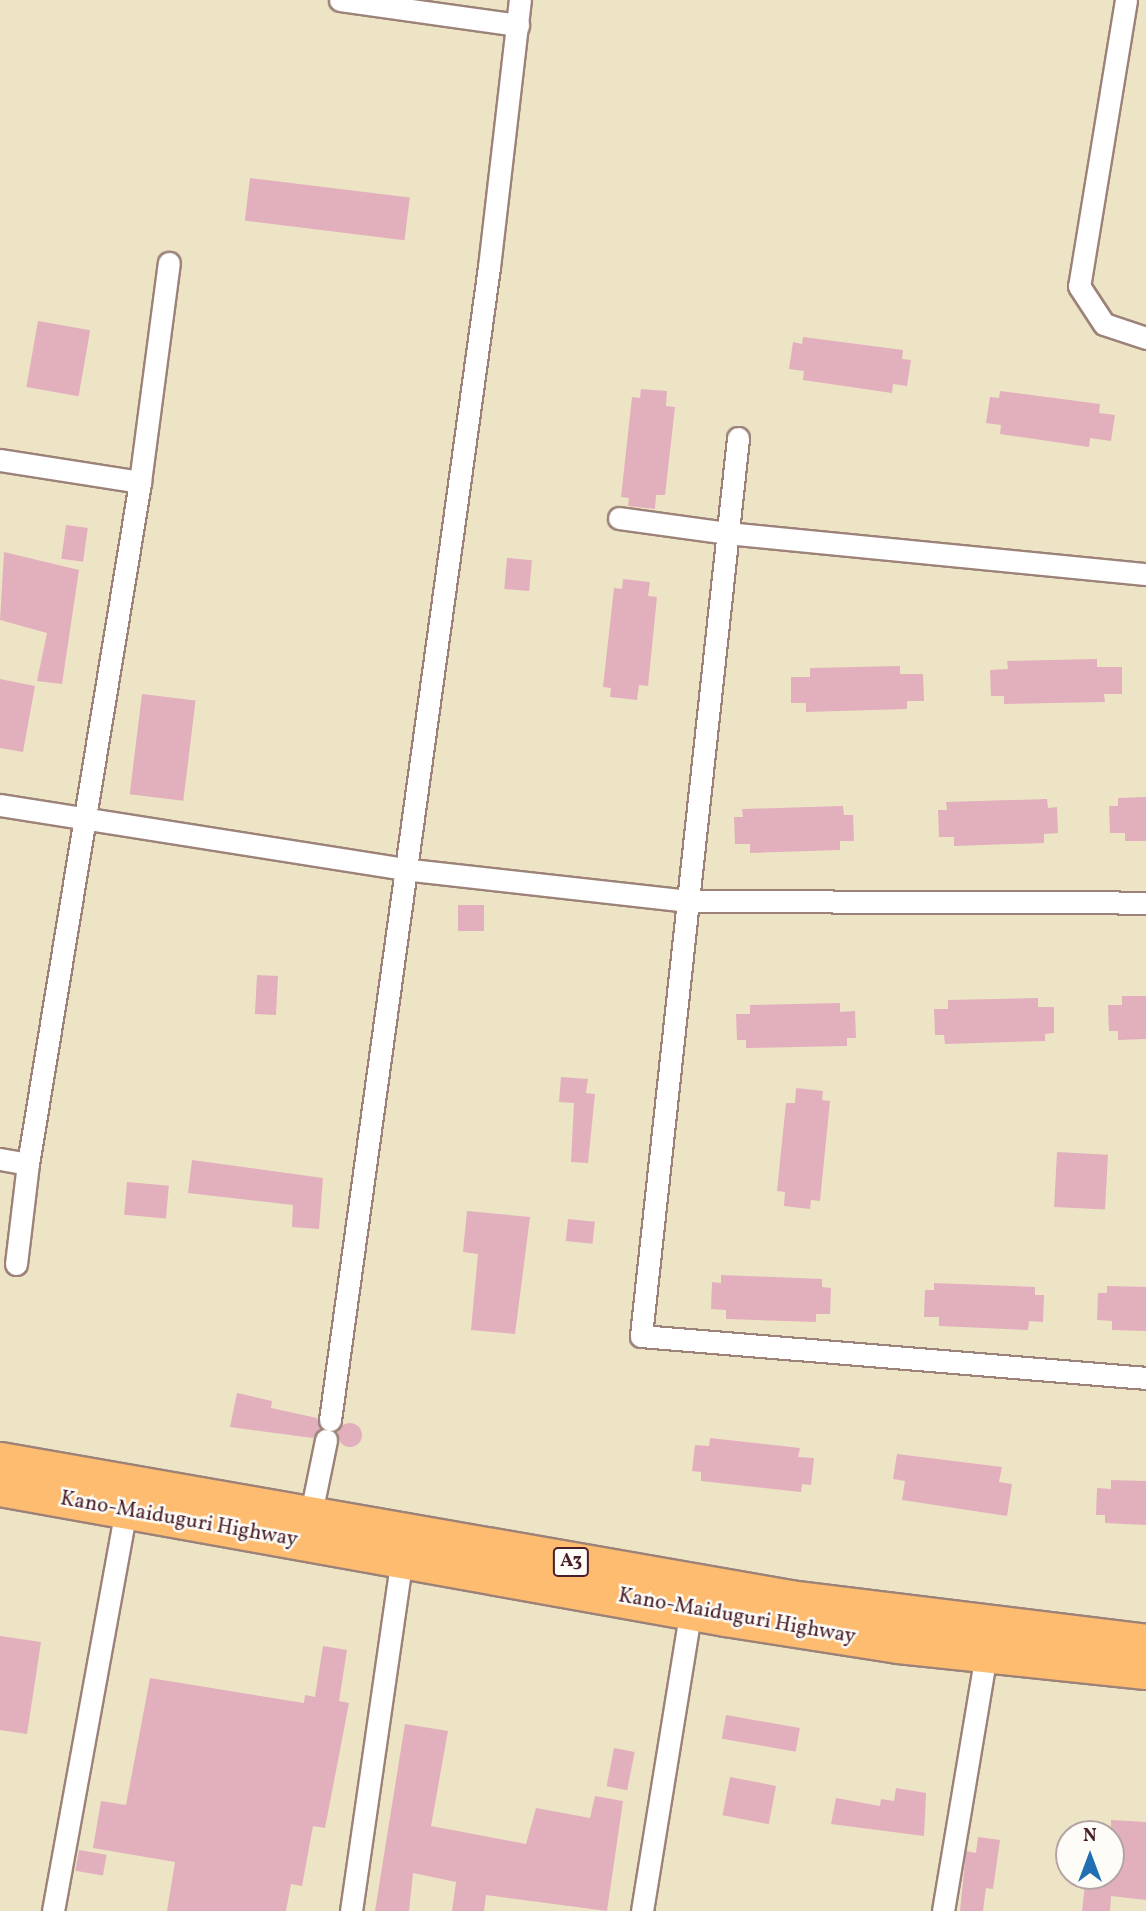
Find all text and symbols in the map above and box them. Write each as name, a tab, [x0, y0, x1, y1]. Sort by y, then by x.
street label: Kano-Maiduguri Highway	[58, 1487, 300, 1553]
road number: A3	[552, 1546, 590, 1578]
street label: Kano-Maiduguri Highway	[616, 1584, 858, 1650]
north arrow	[1055, 1820, 1125, 1890]
text: N	[1083, 1823, 1097, 1849]

